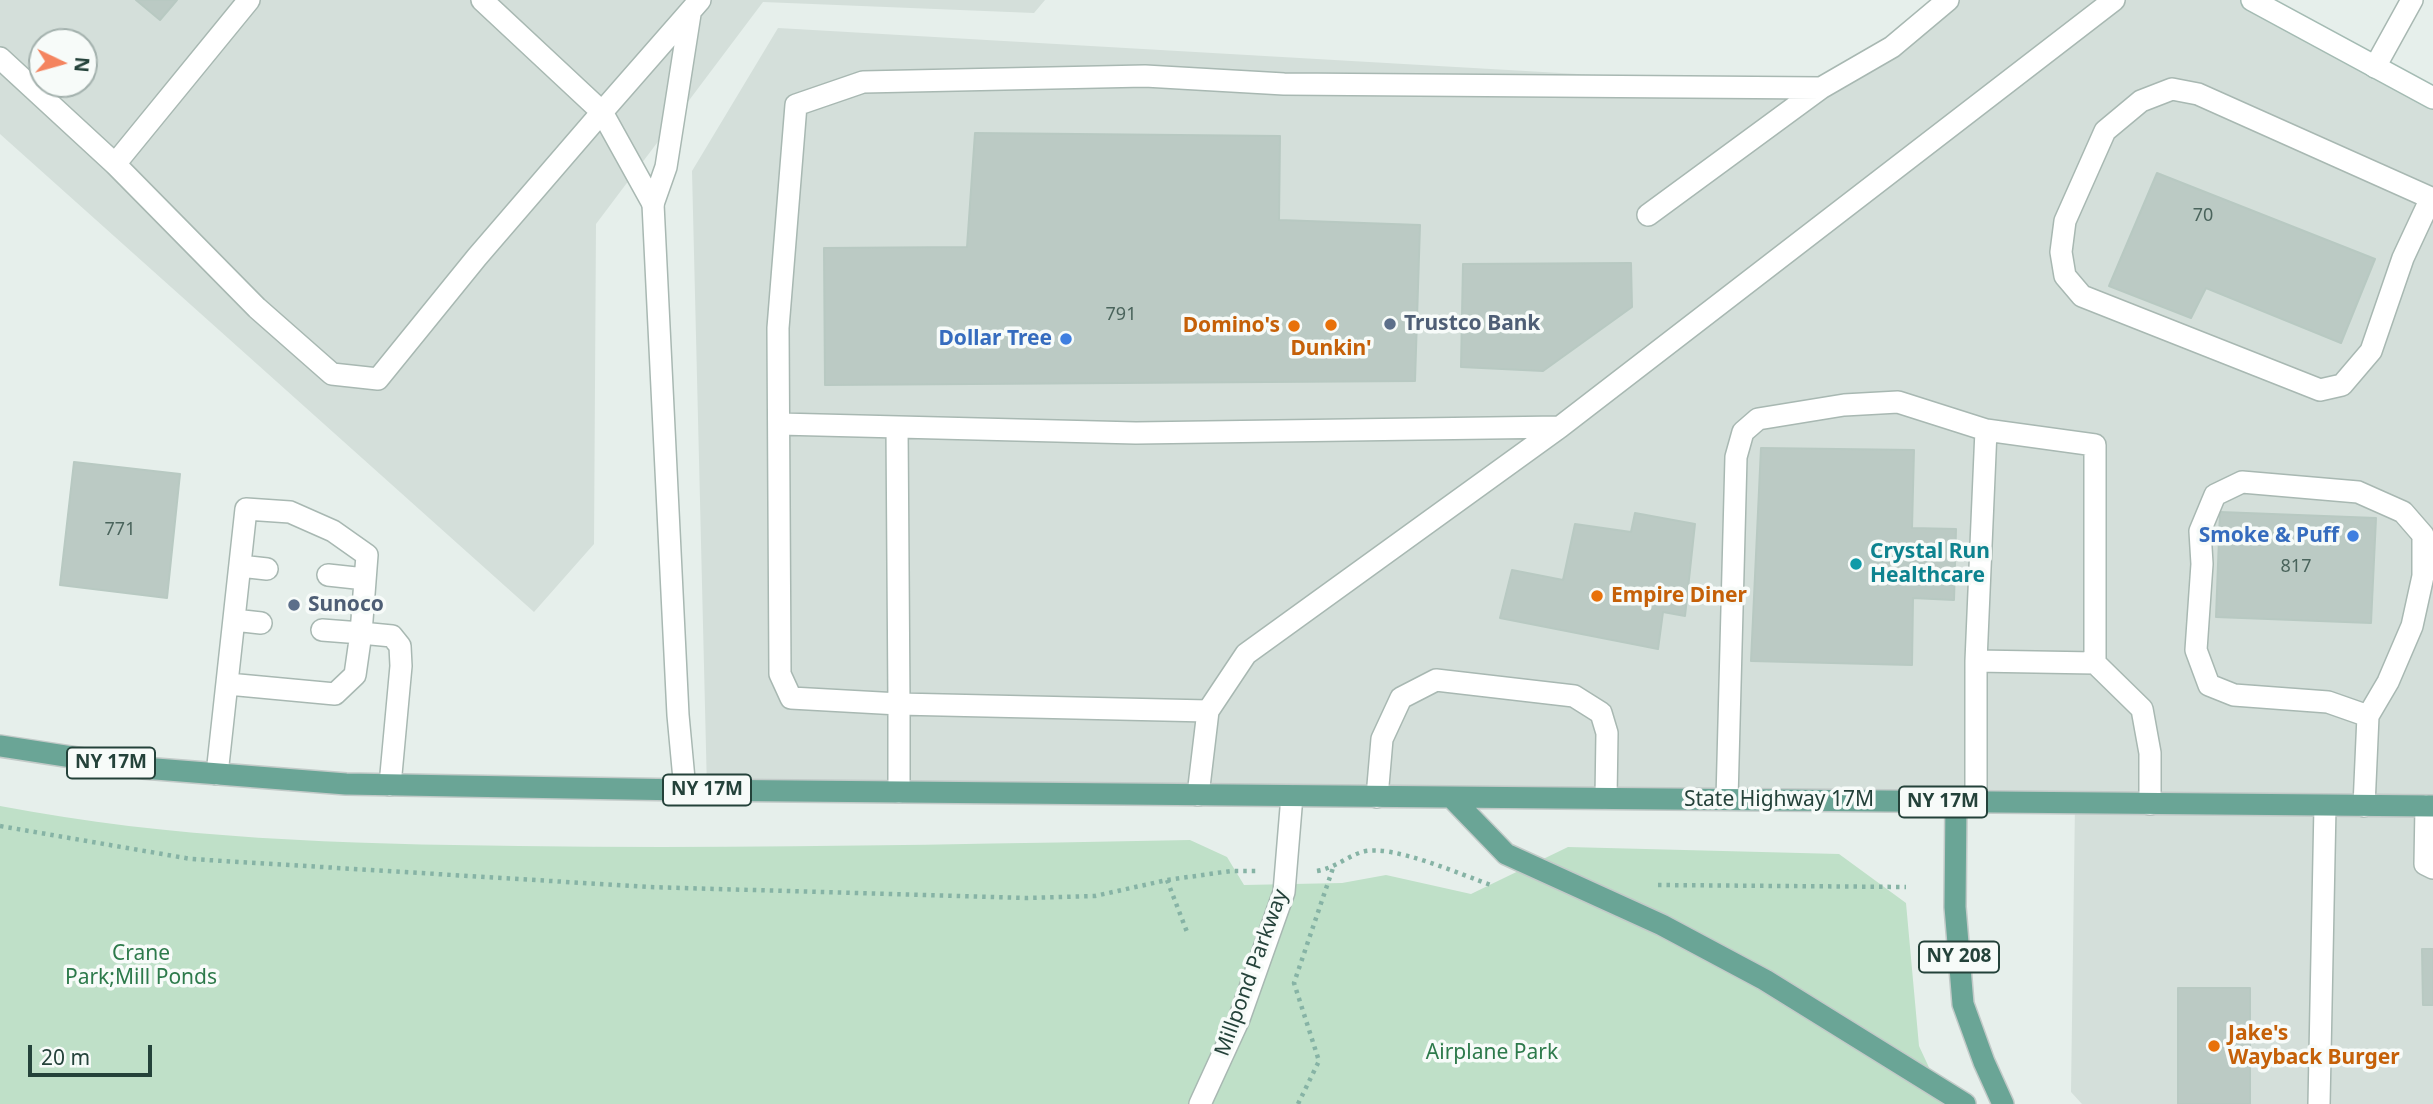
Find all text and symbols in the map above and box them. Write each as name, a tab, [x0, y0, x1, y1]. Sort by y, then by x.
north arrow	[28, 28, 98, 98]
text: N	[68, 56, 96, 73]
house number: 70	[2193, 205, 2213, 227]
house number: 791	[1106, 304, 1136, 326]
place label: Trustco Bank	[1404, 311, 1540, 337]
place label: Domino's	[1183, 313, 1280, 339]
marker: Trustco Bank	[1382, 316, 1398, 332]
marker: Dunkin'	[1323, 317, 1339, 333]
marker: Domino's	[1286, 318, 1302, 334]
place label: Dollar Tree	[938, 326, 1052, 352]
marker: Dollar Tree	[1058, 331, 1074, 347]
place label: Dunkin'	[1291, 336, 1371, 362]
house number: 771	[105, 519, 135, 541]
place label: Smoke & Puff	[2199, 523, 2339, 549]
marker: Smoke & Puff	[2345, 528, 2361, 544]
place label: Crystal Run Healthcare	[1870, 539, 1990, 589]
marker: Crystal Run Healthcare	[1848, 556, 1864, 572]
house number: 817	[2281, 556, 2311, 578]
place label: Empire Diner	[1611, 583, 1747, 609]
marker: Empire Diner	[1589, 588, 1605, 604]
place label: Sunoco	[308, 592, 384, 618]
marker: Sunoco	[286, 597, 302, 613]
road number: NY 17M	[67, 748, 155, 778]
road number: NY 17M	[663, 775, 751, 806]
road number: NY 17M	[1899, 786, 1987, 818]
street label: State Highway 17M	[1684, 787, 1874, 813]
street label: Millpond Parkway	[1210, 886, 1294, 1060]
park label: Crane Park;Mill Ponds	[65, 941, 217, 991]
road number: NY 208	[1919, 942, 1999, 973]
place label: Jake's Wayback Burger	[2228, 1021, 2400, 1071]
scale bar	[32, 1030, 156, 1074]
marker: Jake's Wayback Burger	[2206, 1038, 2222, 1054]
park label: Airplane Park	[1426, 1040, 1558, 1066]
text: 20 m	[41, 1043, 90, 1071]

